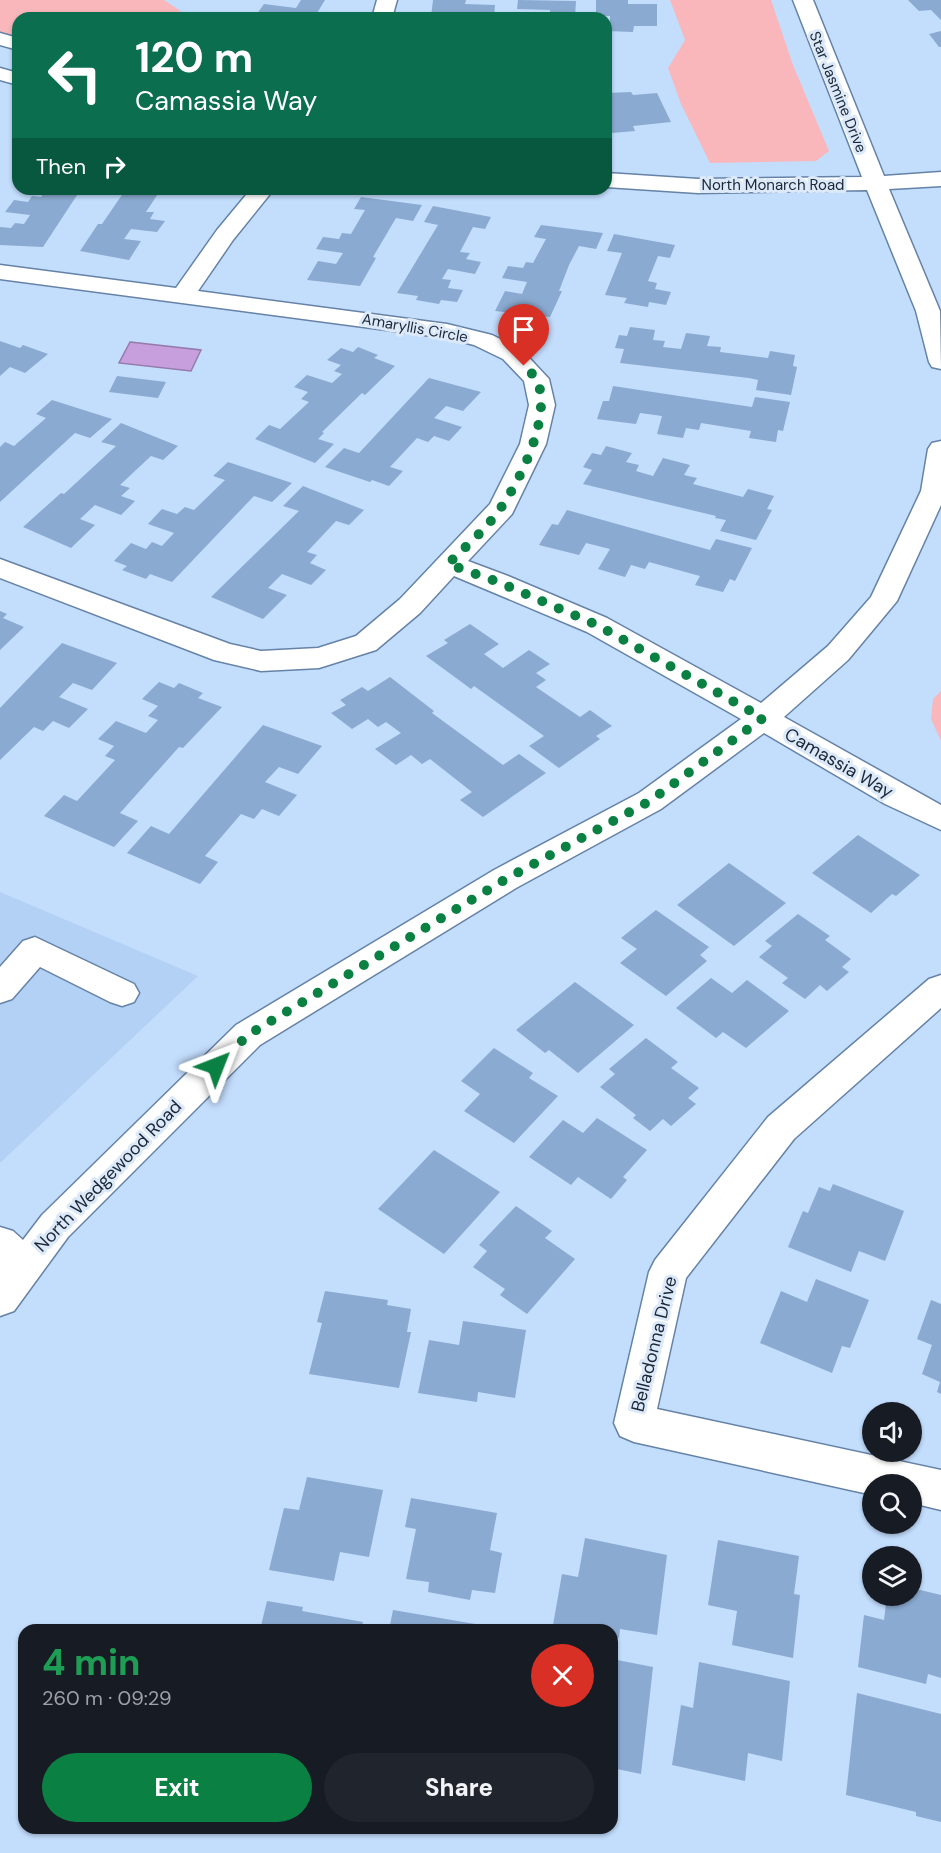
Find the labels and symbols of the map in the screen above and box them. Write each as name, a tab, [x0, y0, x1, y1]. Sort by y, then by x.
street label: Star Jasmine Drive	[805, 28, 871, 156]
street label: North Monarch Road	[702, 175, 844, 195]
pin	[498, 304, 549, 366]
street label: Amaryllis Circle	[360, 309, 470, 347]
street label: Camassia Way	[780, 722, 898, 804]
position arrow	[184, 1034, 248, 1098]
street label: North Wedgewood Road	[29, 1095, 187, 1257]
street label: Belladonna Drive	[626, 1274, 682, 1414]

